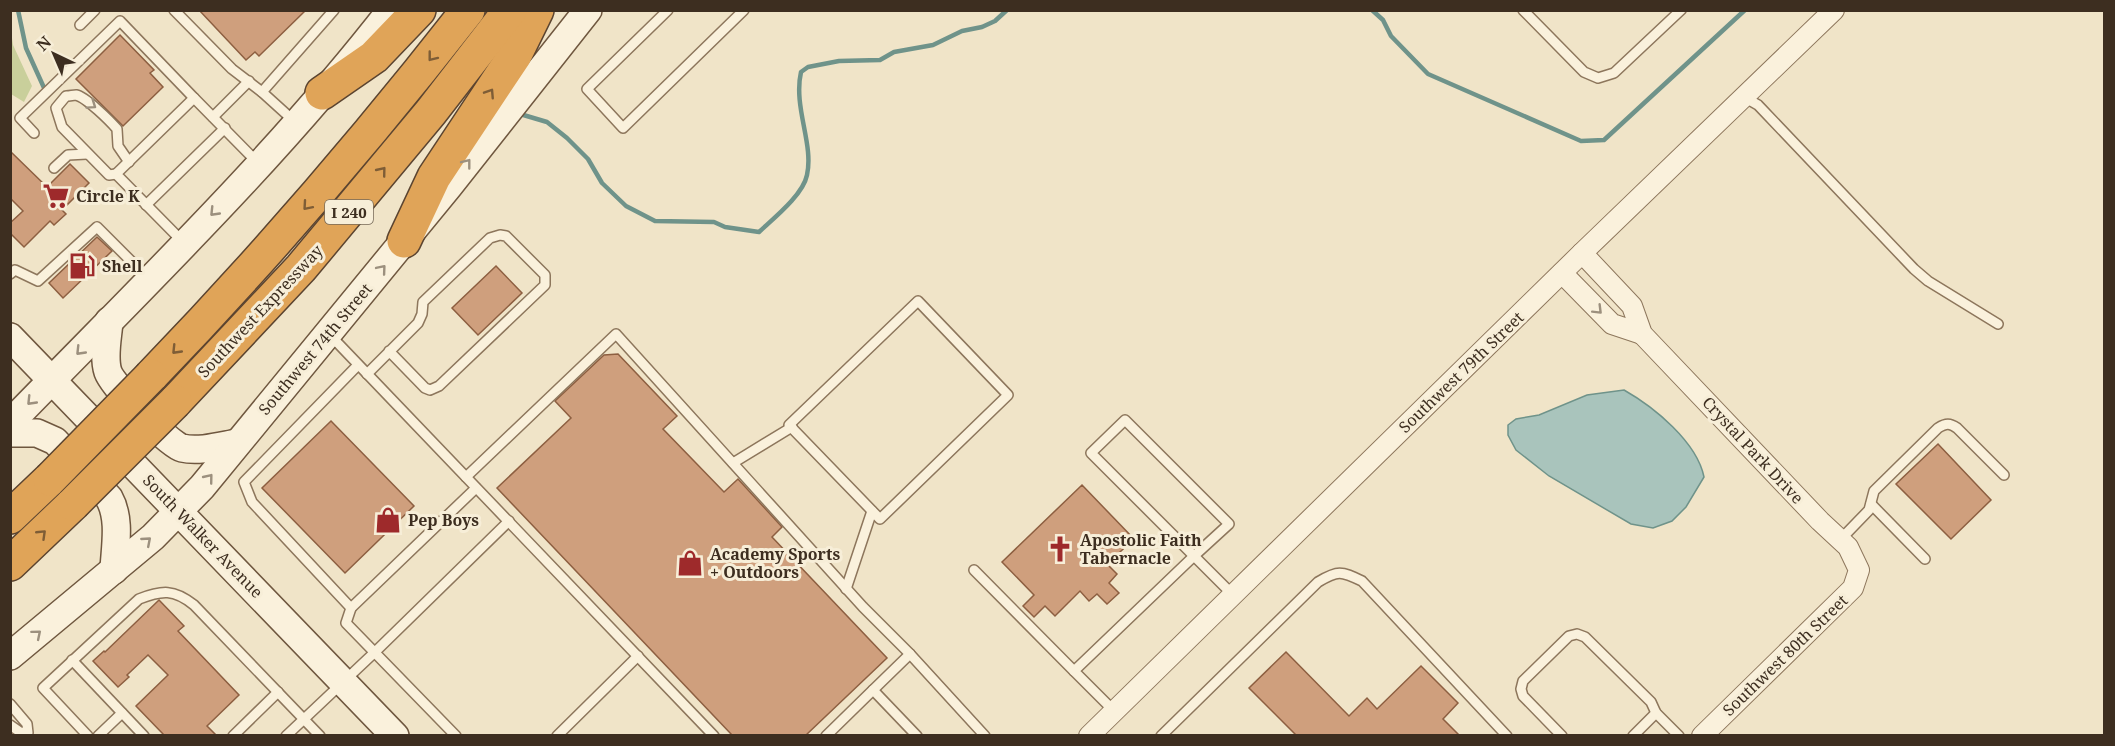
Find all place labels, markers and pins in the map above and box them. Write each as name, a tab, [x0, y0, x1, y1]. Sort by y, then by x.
supermarket icon: Circle K	[41, 181, 71, 211]
place label: Circle K	[76, 185, 140, 207]
fuel station icon: Shell	[67, 251, 97, 281]
place label: Shell	[102, 255, 143, 277]
shop icon: Pep Boys	[373, 505, 403, 535]
place label: Pep Boys	[408, 509, 479, 531]
place label: Apostolic Faith Tabernacle	[1080, 529, 1202, 569]
church icon: Apostolic Faith Tabernacle	[1045, 534, 1075, 564]
place label: Academy Sports + Outdoors	[710, 543, 840, 583]
shop icon: Academy Sports + Outdoors	[675, 548, 705, 578]

